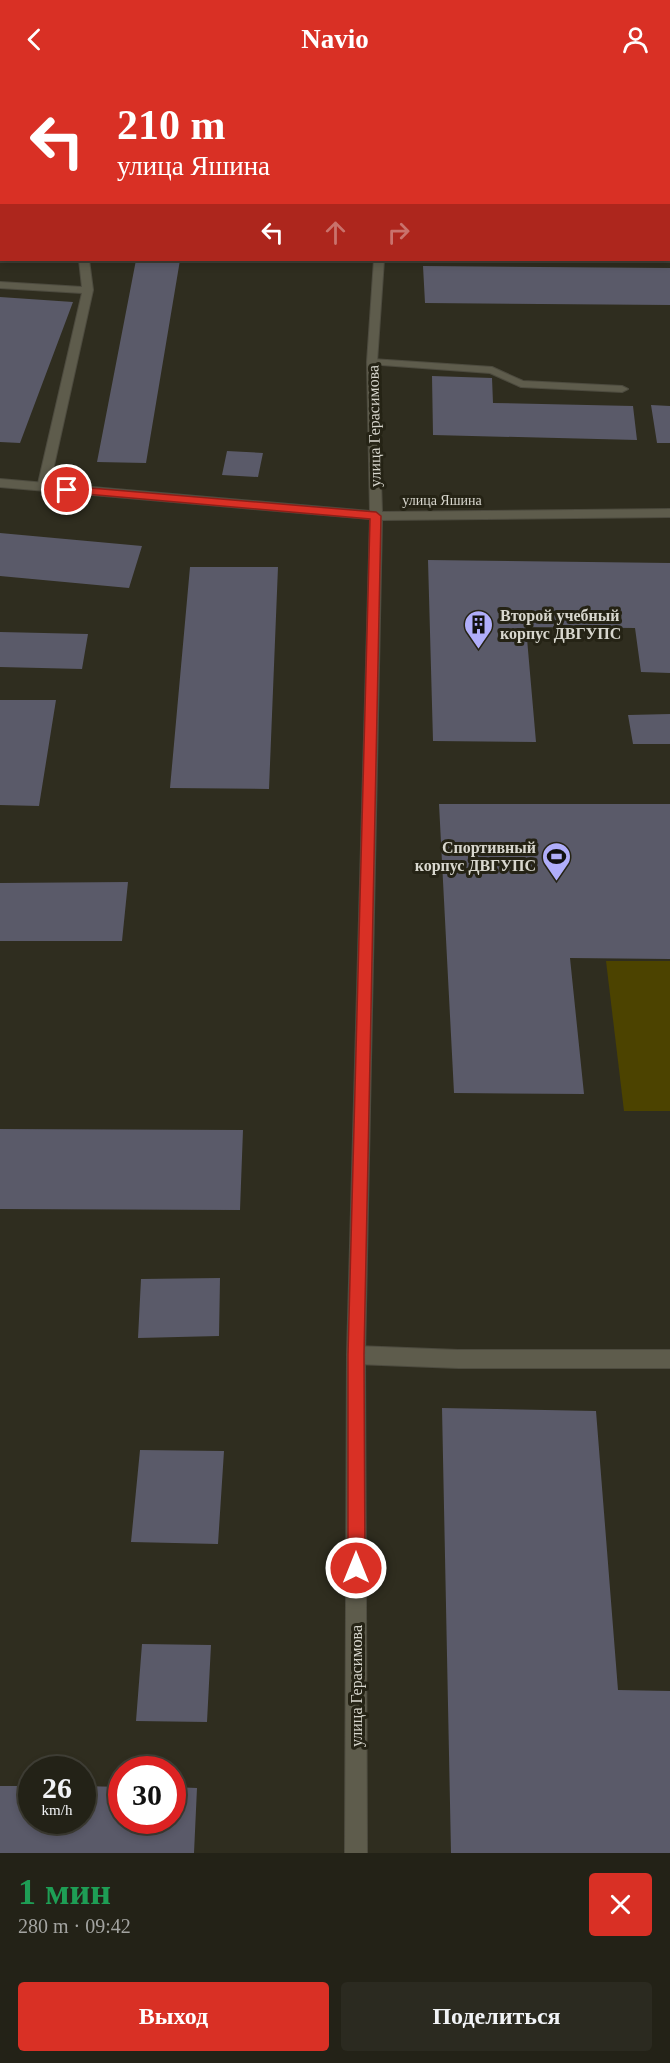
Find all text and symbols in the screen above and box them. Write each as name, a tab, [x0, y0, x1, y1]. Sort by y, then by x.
icon: back	[18, 23, 51, 56]
icon: person	[619, 23, 652, 56]
text: Navio	[301, 24, 369, 54]
icon: left	[18, 102, 96, 180]
text: 210 m	[117, 102, 226, 148]
text: улица Яшина	[117, 151, 270, 181]
icon: left	[256, 216, 289, 249]
icon: ahead	[319, 216, 352, 249]
icon: right	[382, 216, 415, 249]
street label: улица Герасимова	[364, 365, 385, 487]
pin	[41, 464, 92, 515]
icon: arrive	[50, 473, 83, 506]
street label: улица Яшина	[402, 493, 482, 508]
place label: Второй учебный корпус ДВГУПС	[500, 607, 621, 643]
building icon: Второй учебный корпус ДВГУПС	[463, 608, 495, 650]
place label: Спортивный корпус ДВГУПС	[415, 839, 536, 875]
sports icon: Спортивный корпус ДВГУПС	[541, 840, 573, 882]
position arrow	[324, 1536, 388, 1600]
street label: улица Герасимова	[348, 1625, 366, 1747]
speed limit sign: 30	[108, 1756, 186, 1834]
text: 26	[42, 1771, 72, 1804]
text: km/h	[42, 1802, 72, 1818]
text: 1 мин	[18, 1872, 111, 1912]
button: close	[589, 1873, 652, 1936]
text: 280 m · 09:42	[18, 1915, 131, 1937]
button: Выход	[18, 1982, 329, 2051]
button: Поделиться	[341, 1982, 652, 2051]

